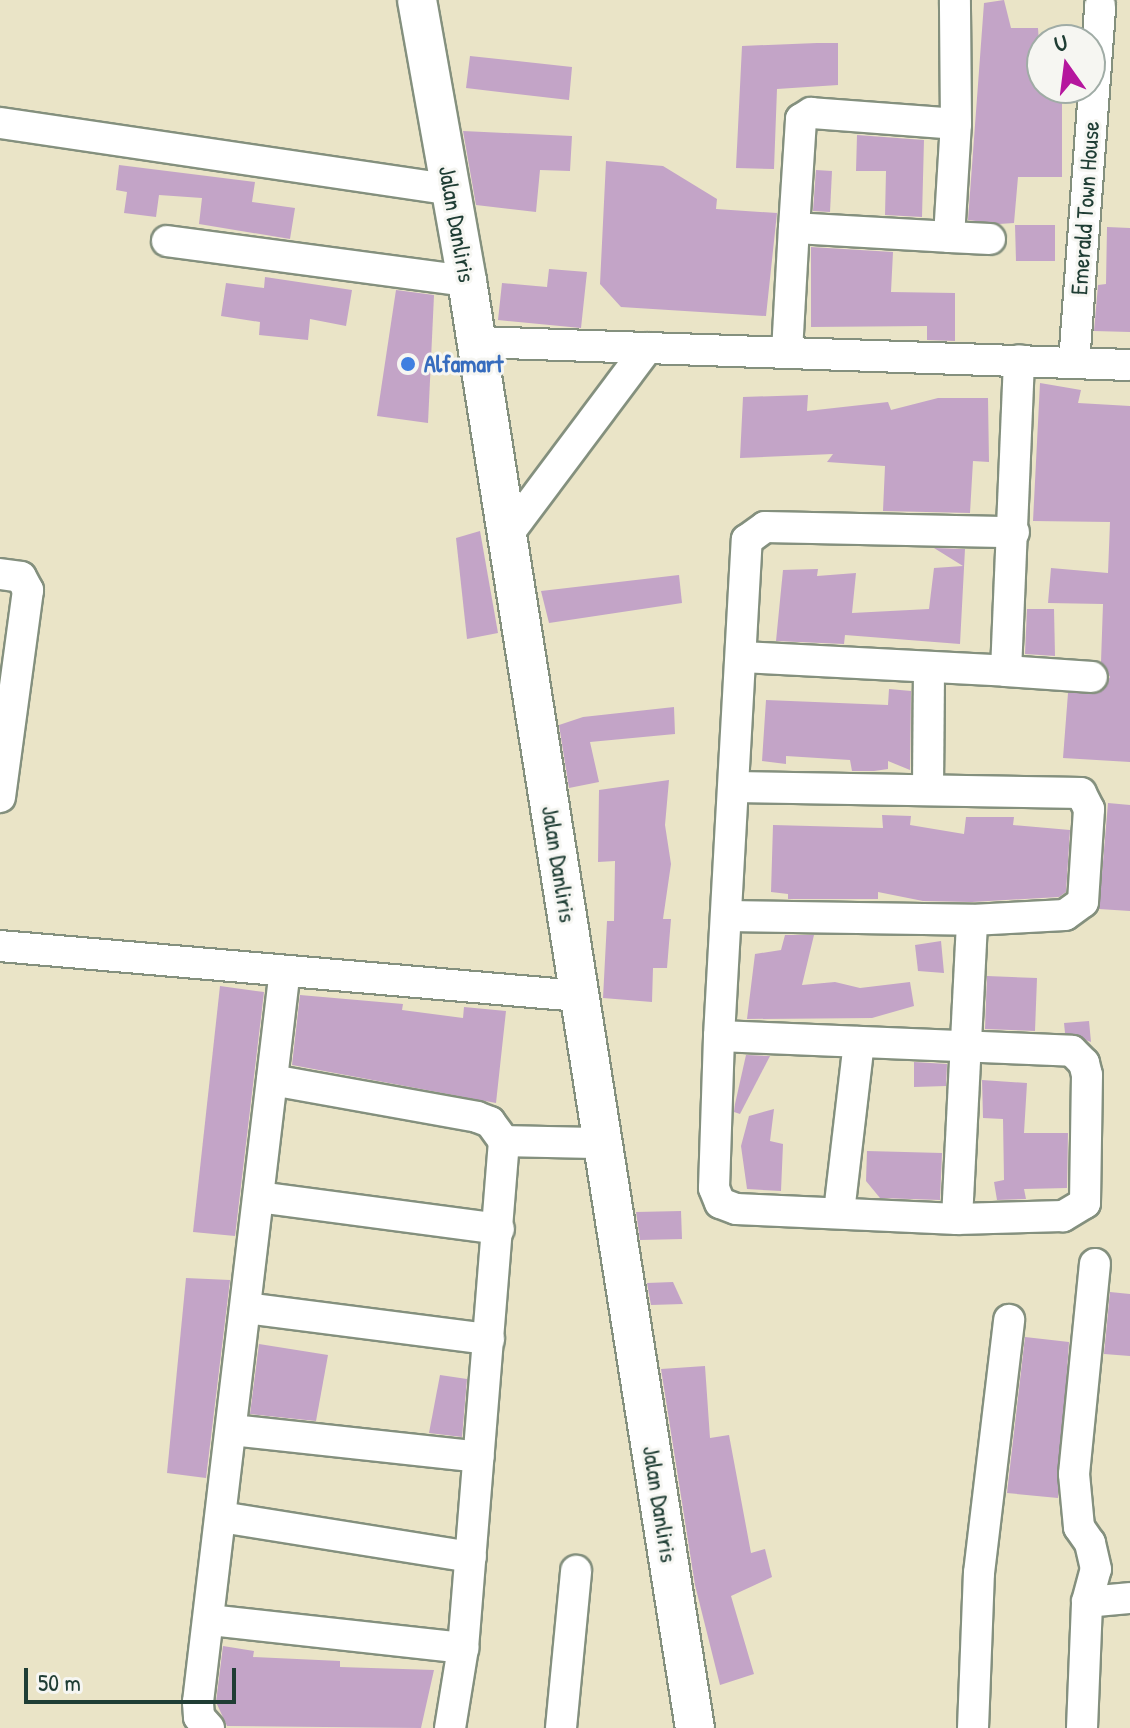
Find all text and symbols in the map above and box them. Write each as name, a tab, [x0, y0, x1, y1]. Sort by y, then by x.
north arrow	[1026, 24, 1106, 104]
text: U	[1051, 27, 1070, 59]
street label: Emerald Town House	[1065, 120, 1105, 296]
street label: Jalan Danliris	[433, 164, 481, 284]
place label: Alfamart	[424, 350, 503, 378]
marker: Alfamart	[399, 355, 417, 373]
street label: Jalan Danliris	[536, 804, 582, 924]
street label: Jalan Danliris	[637, 1444, 683, 1564]
scale bar	[28, 1652, 240, 1702]
text: 50 m	[38, 1666, 81, 1698]

